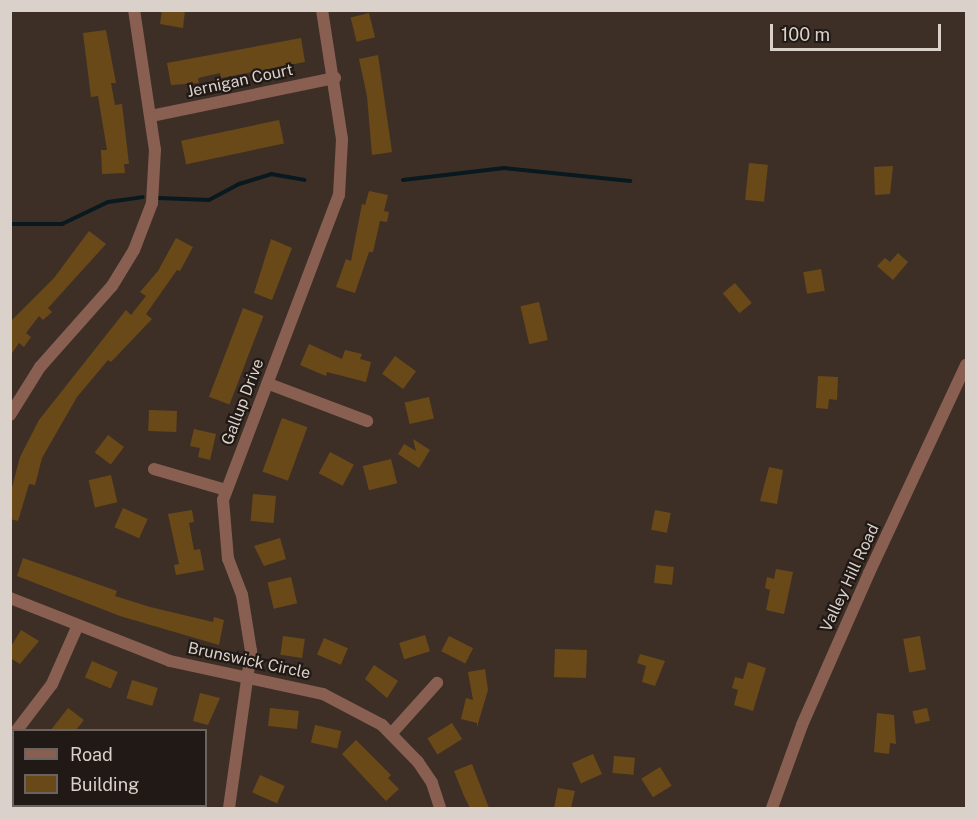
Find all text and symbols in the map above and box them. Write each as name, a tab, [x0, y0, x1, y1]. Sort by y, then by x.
scale bar	[773, 12, 944, 50]
text: 100 m	[781, 24, 830, 45]
street label: Jernigan Court	[185, 60, 295, 102]
street label: Gallup Drive	[218, 356, 268, 448]
street label: Valley Hill Road	[817, 521, 883, 635]
street label: Brunswick Circle	[186, 639, 312, 683]
legend	[12, 729, 207, 807]
text: Road	[70, 744, 113, 765]
text: Building	[70, 774, 139, 795]

